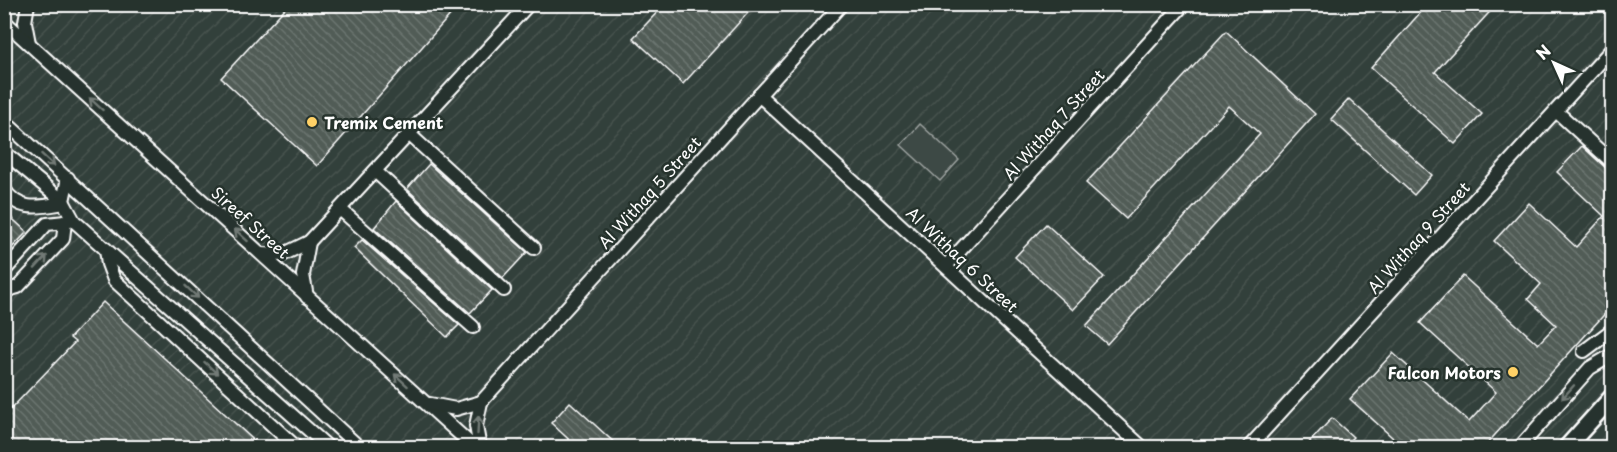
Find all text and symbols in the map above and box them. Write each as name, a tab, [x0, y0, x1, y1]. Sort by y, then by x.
north arrow	[1524, 33, 1584, 93]
text: N	[1530, 39, 1556, 65]
street label: Al Withaq 7 Street	[997, 63, 1110, 185]
one-way arrow	[89, 97, 104, 111]
place label: Tremix Cement	[324, 110, 444, 134]
marker: Tremix Cement	[305, 115, 319, 129]
street label: Al Withaq 5 Street	[592, 130, 706, 253]
one-way arrow	[40, 153, 55, 167]
street label: Al Withaq 9 Street	[1361, 175, 1475, 298]
street label: Sireef Street	[207, 180, 296, 264]
street label: Al Withaq 6 Street	[902, 201, 1025, 318]
one-way arrow	[233, 228, 248, 242]
one-way arrow	[34, 255, 48, 270]
one-way arrow	[184, 285, 199, 299]
place label: Falcon Motors	[1387, 360, 1501, 384]
one-way arrow	[203, 361, 218, 375]
marker: Falcon Motors	[1506, 365, 1520, 379]
one-way arrow	[394, 373, 409, 387]
one-way arrow	[1561, 384, 1575, 399]
one-way arrow	[473, 415, 484, 435]

